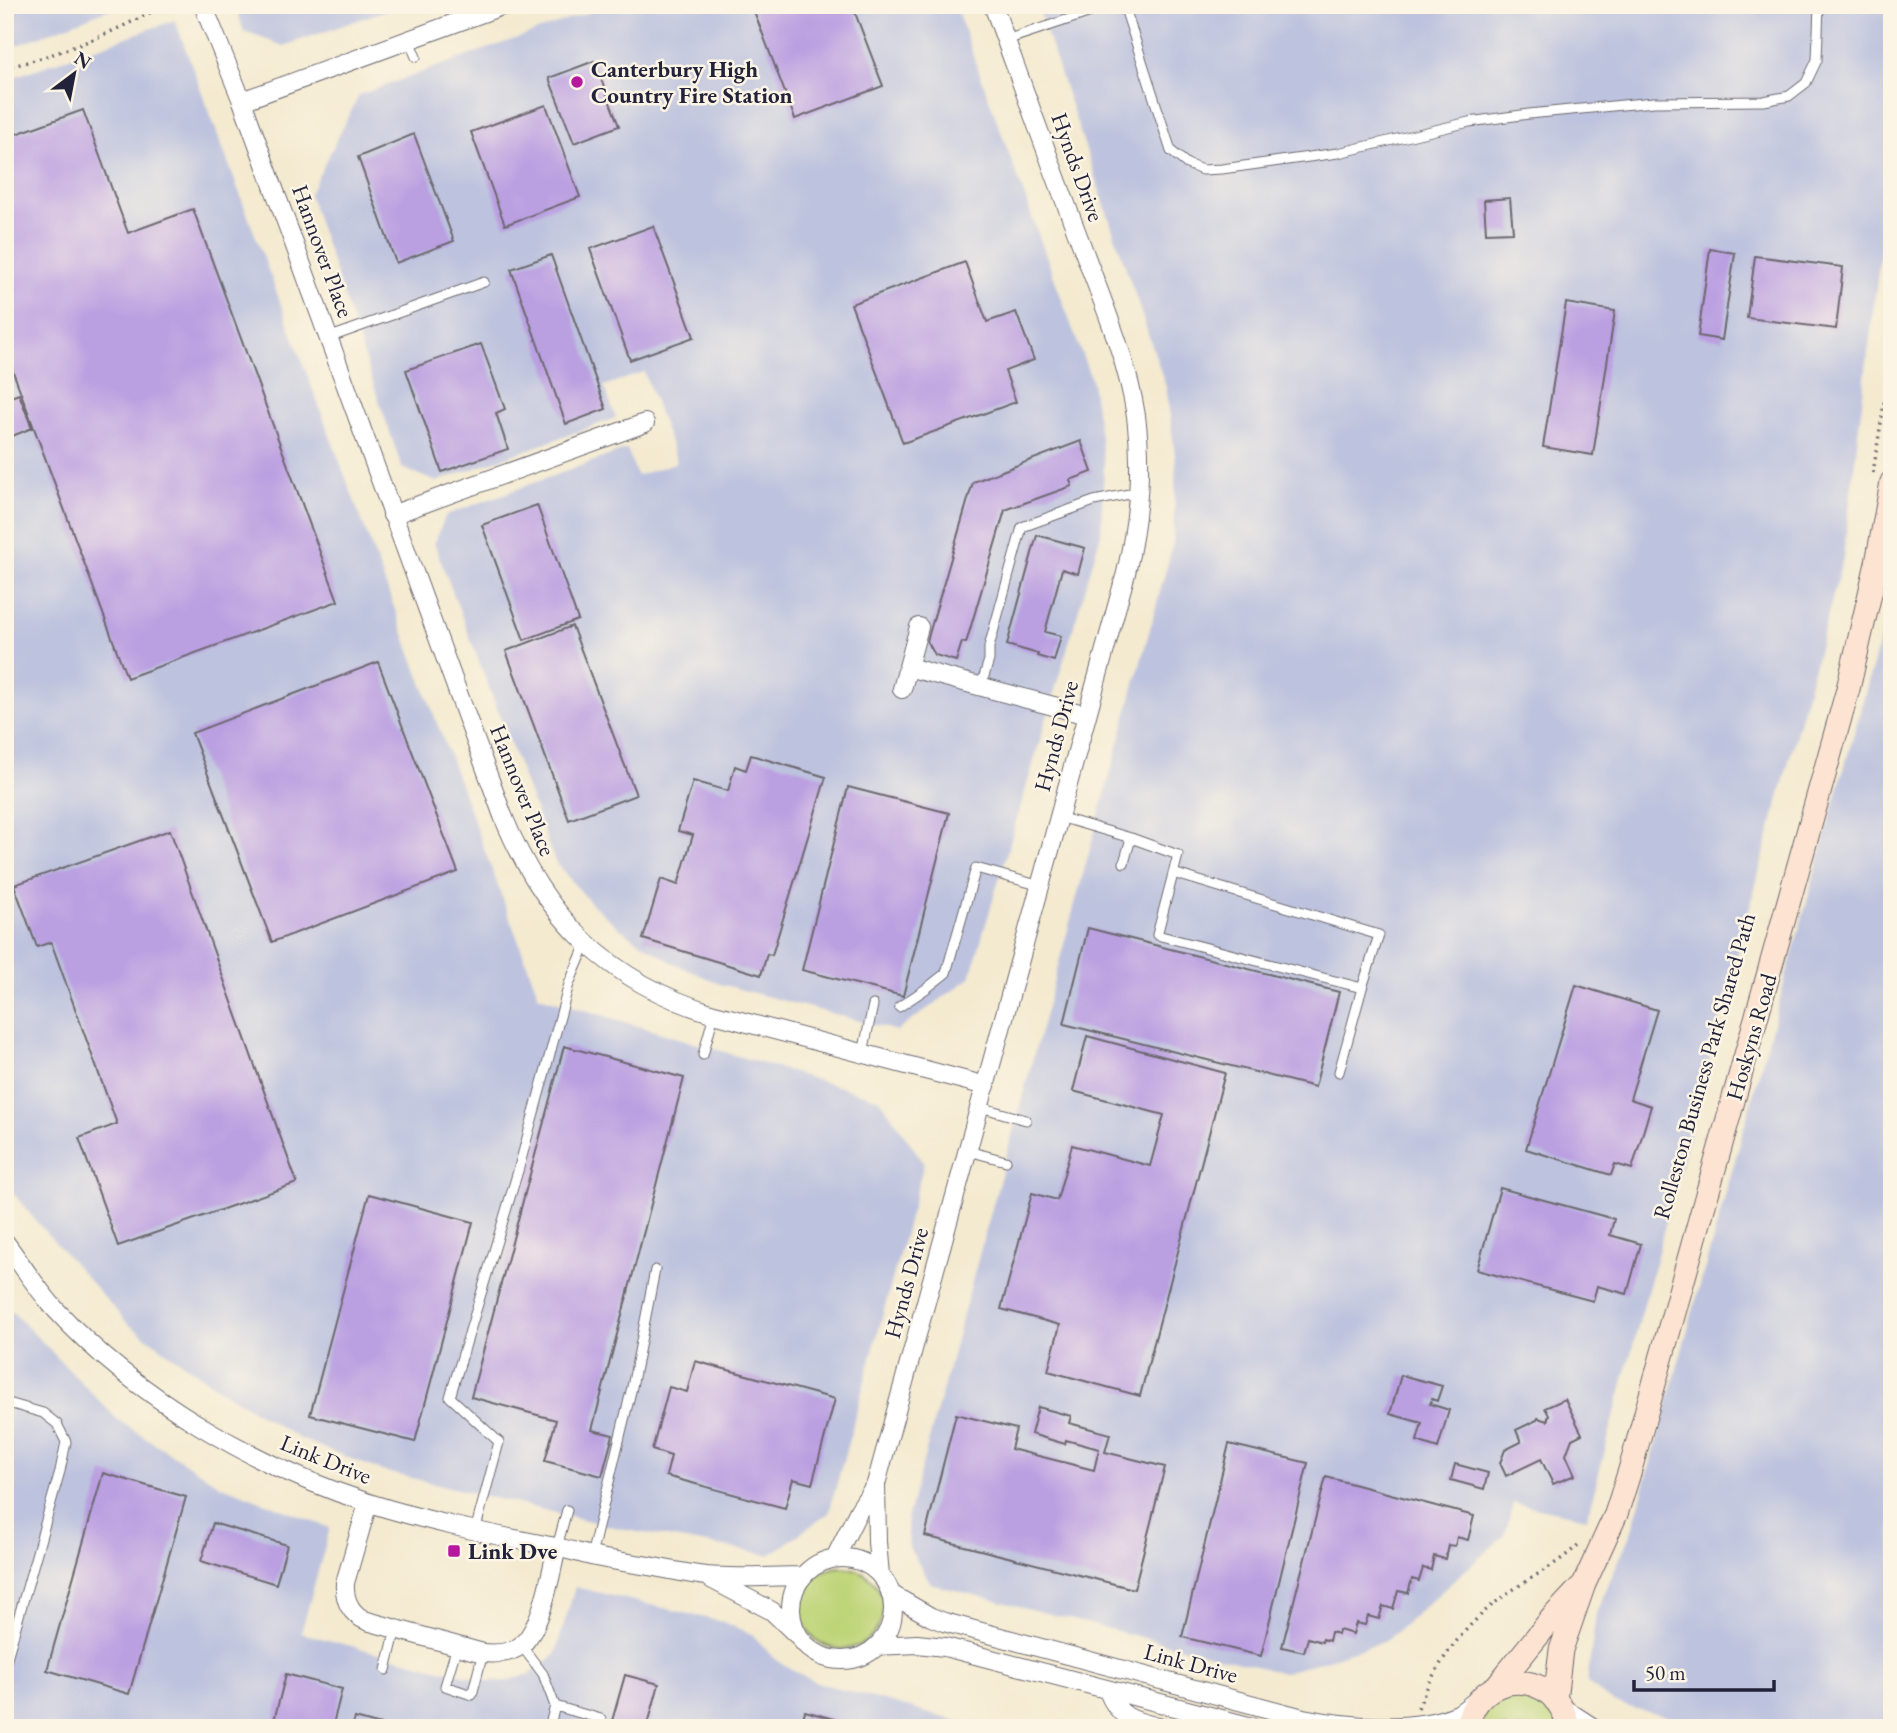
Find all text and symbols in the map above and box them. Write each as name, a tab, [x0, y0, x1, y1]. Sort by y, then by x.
north arrow	[38, 38, 108, 108]
text: N	[70, 45, 96, 75]
place label: Canterbury High Country Fire Station	[591, 54, 793, 110]
marker: Canterbury High Country Fire Station	[569, 74, 585, 90]
street label: Hynds Drive	[1044, 108, 1112, 226]
street label: Hannover Place	[285, 180, 361, 322]
street label: Hynds Drive	[1027, 677, 1085, 795]
street label: Hannover Place	[483, 720, 563, 860]
street label: Rolleston Business Park Shared Path	[1646, 909, 1762, 1223]
street label: Hoskyns Road	[1719, 970, 1784, 1104]
street label: Hynds Drive	[877, 1224, 935, 1342]
street label: Link Drive	[276, 1427, 376, 1491]
place label: Link Dve	[468, 1536, 558, 1566]
marker: Link Dve	[446, 1543, 462, 1559]
street label: Link Drive	[1141, 1636, 1241, 1690]
scale bar	[1634, 1649, 1774, 1693]
text: 50 m	[1645, 1659, 1686, 1686]

